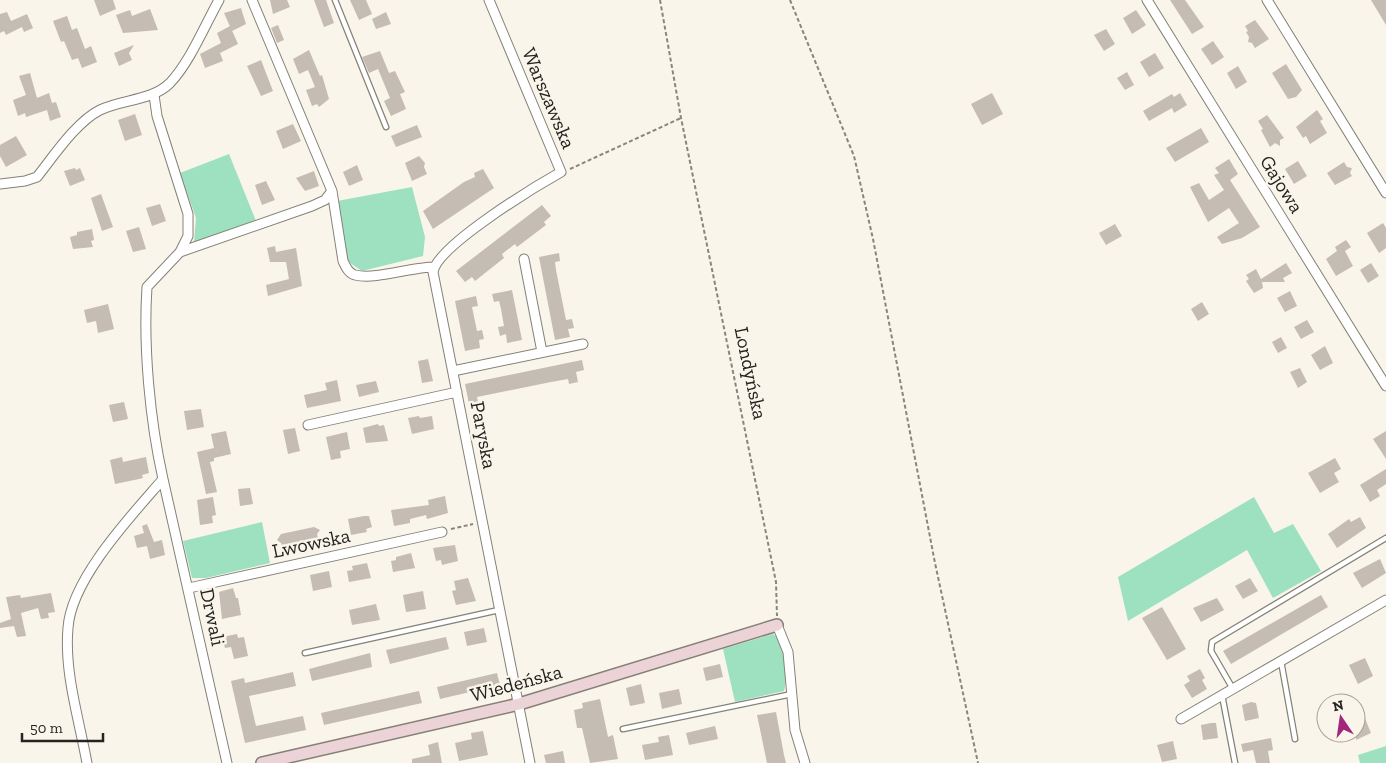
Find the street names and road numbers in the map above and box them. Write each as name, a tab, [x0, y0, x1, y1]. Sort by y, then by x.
street label: Warszawska	[517, 44, 581, 152]
street label: Gajowa	[1255, 151, 1309, 218]
street label: Londyńska	[730, 325, 773, 422]
street label: Paryska	[466, 399, 502, 471]
street label: Lwowska	[270, 523, 353, 563]
street label: Drwali	[195, 586, 231, 648]
street label: Wiedeńska	[467, 659, 565, 707]

